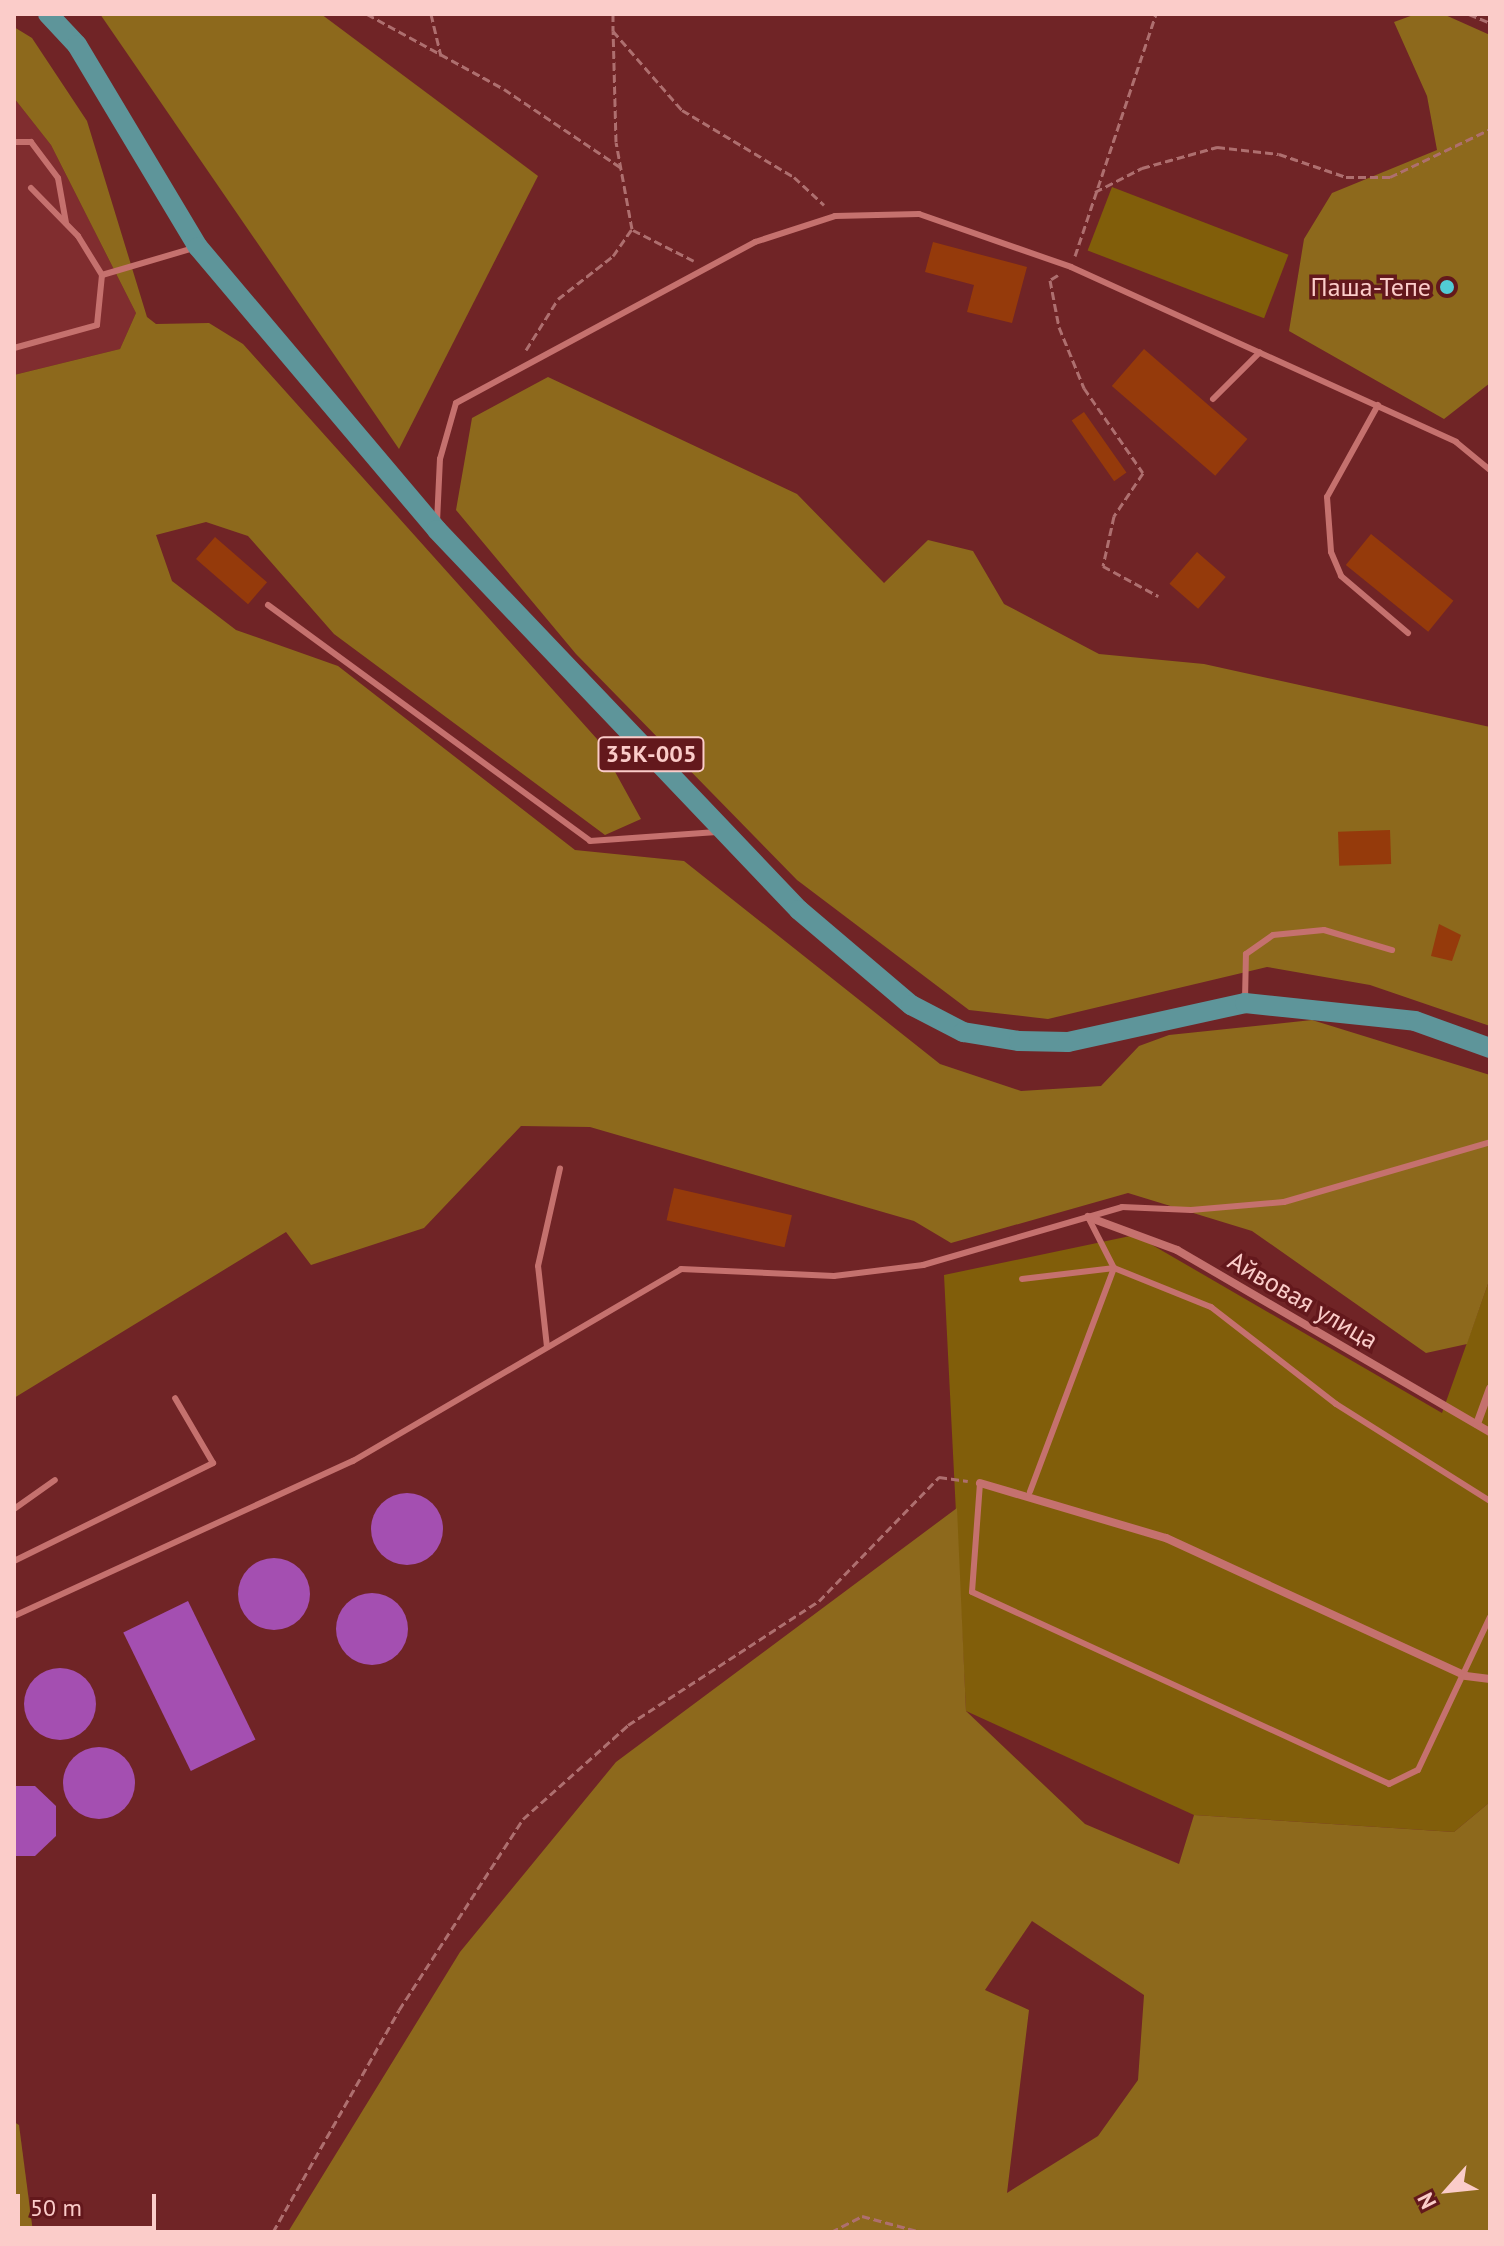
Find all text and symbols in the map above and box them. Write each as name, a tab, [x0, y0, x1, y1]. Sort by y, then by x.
place label: Паша-Тепе	[1311, 271, 1431, 303]
marker: Паша-Тепе	[1438, 278, 1456, 296]
road number: 35К-005	[597, 734, 705, 774]
street label: Айвовая улица	[1223, 1245, 1383, 1355]
north arrow	[1408, 2150, 1488, 2230]
scale bar	[20, 2178, 160, 2228]
text: N	[1411, 2188, 1442, 2214]
text: 50 m	[30, 2192, 82, 2223]

